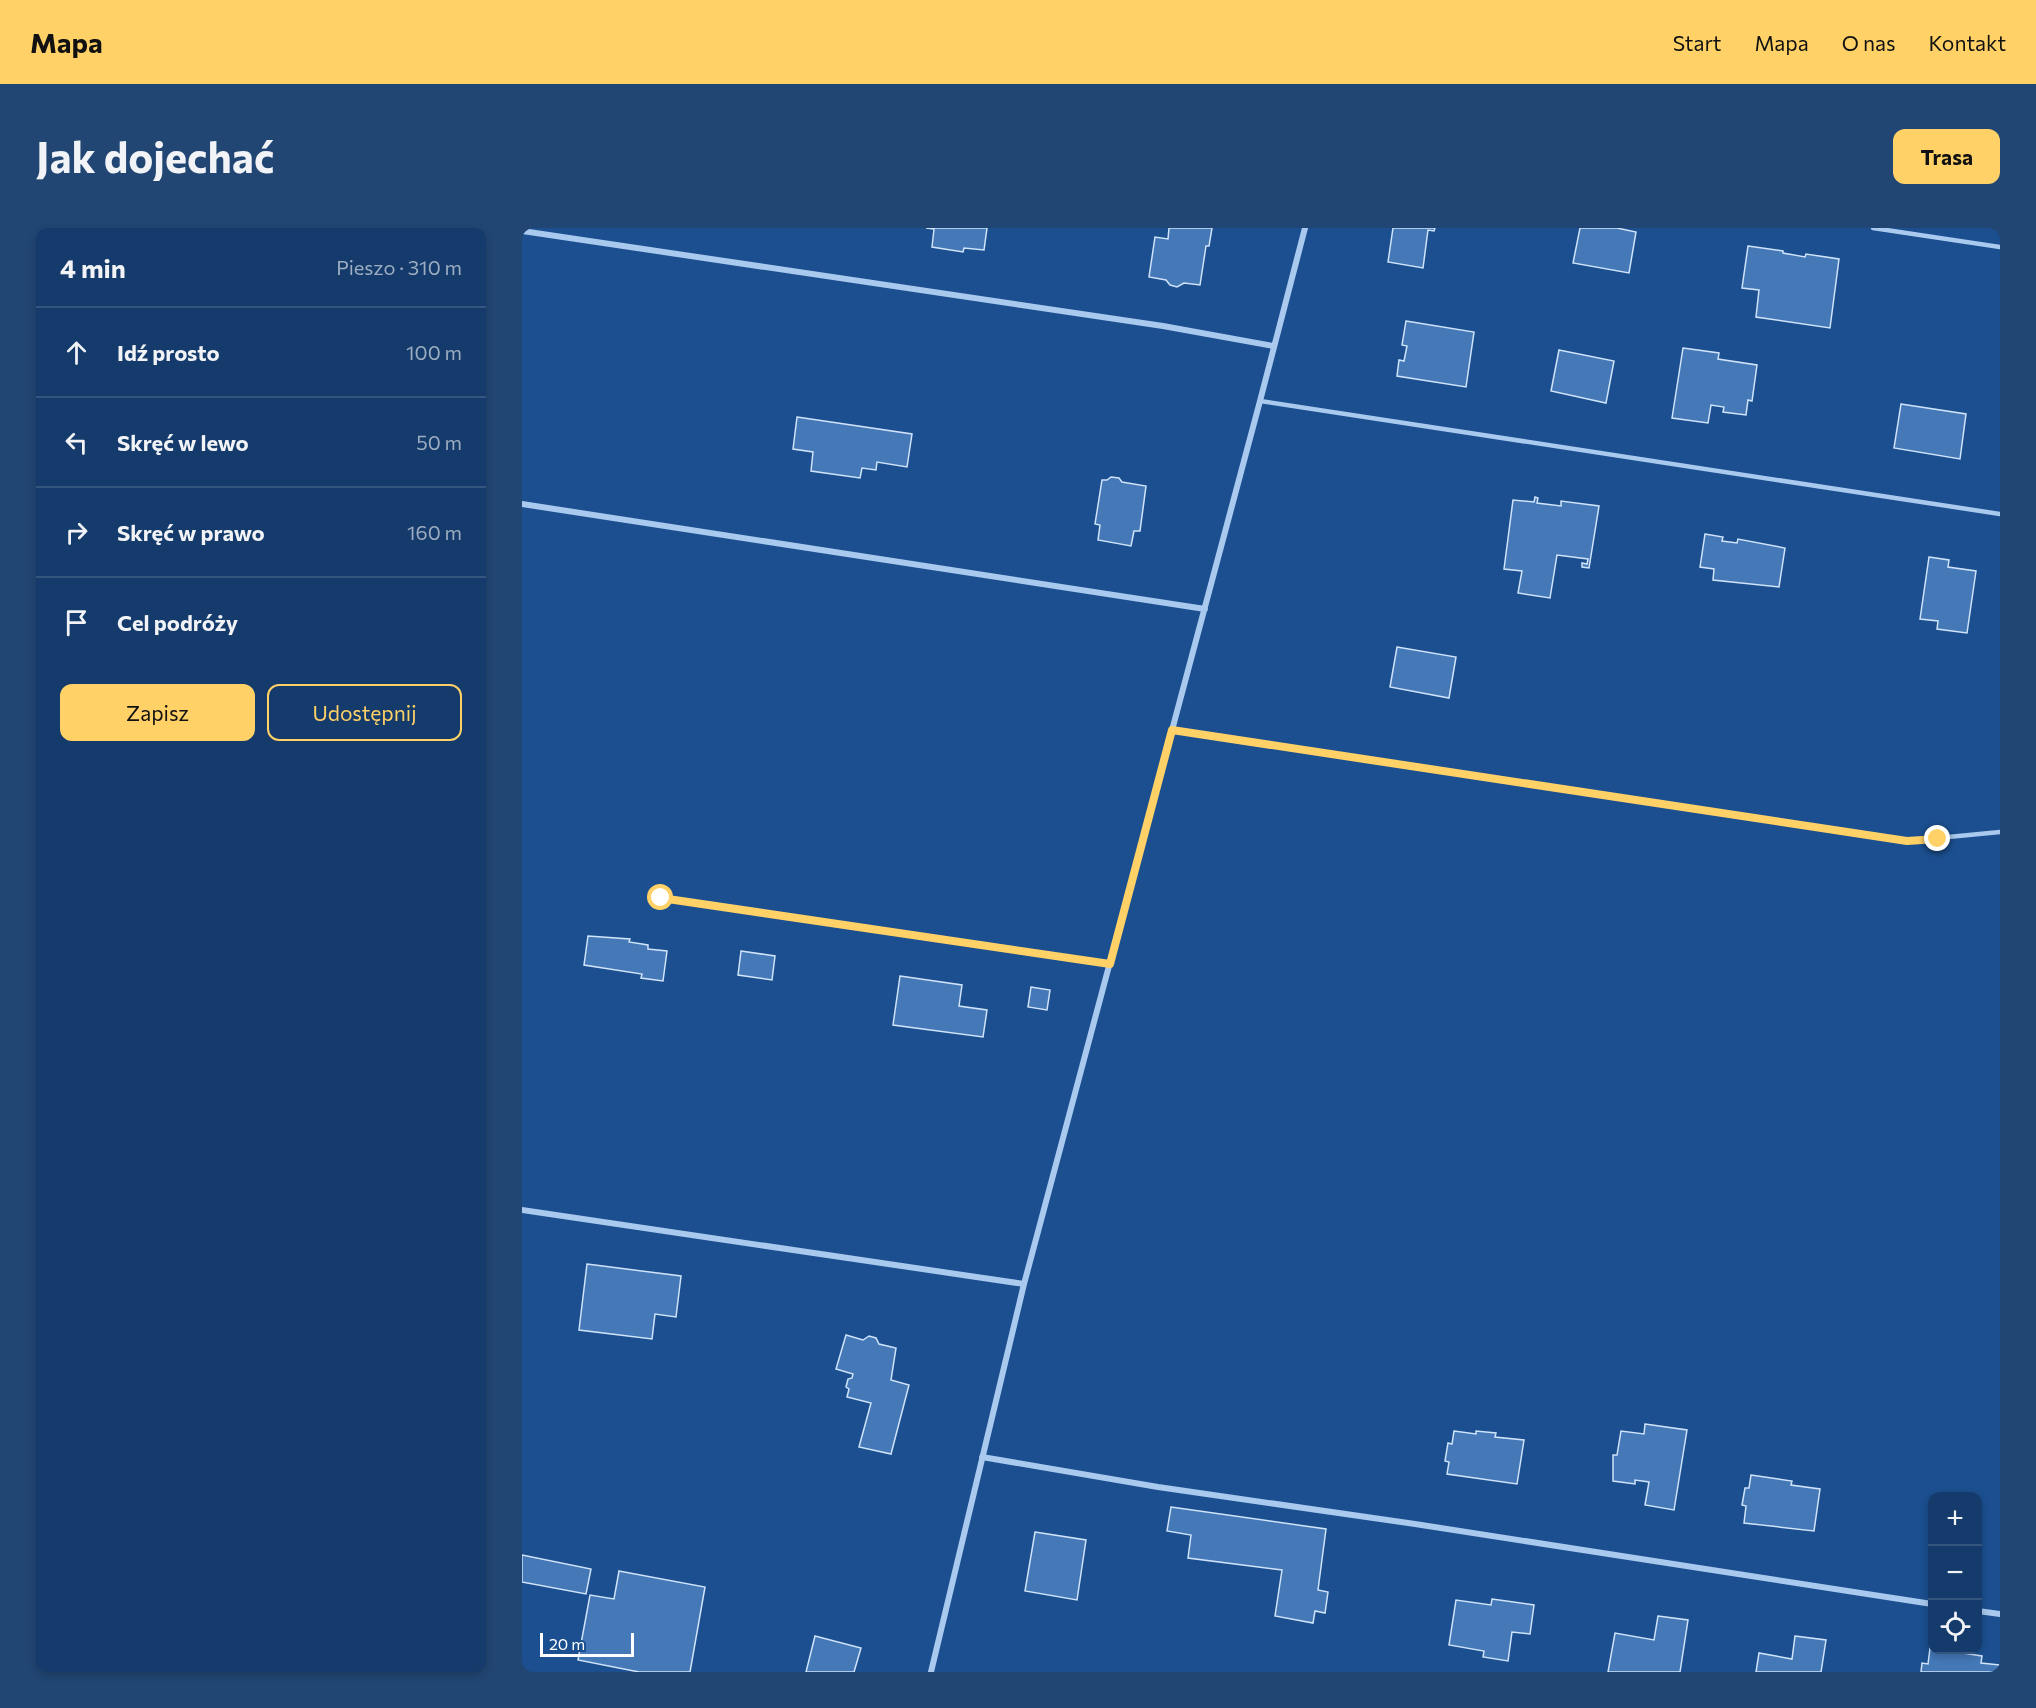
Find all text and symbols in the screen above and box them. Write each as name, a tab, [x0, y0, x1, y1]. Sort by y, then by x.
text: Mapa	[30, 25, 103, 59]
text: Start	[1673, 30, 1721, 55]
text: Mapa	[1754, 30, 1809, 55]
text: O nas	[1842, 30, 1895, 55]
text: Kontakt	[1928, 30, 2006, 55]
button: Trasa	[1893, 129, 2000, 184]
text: Jak dojechać	[36, 130, 274, 182]
text: 4 min	[60, 252, 126, 283]
text: Pieszo · 310 m	[336, 255, 462, 279]
icon: ahead	[60, 336, 93, 369]
text: Idź prosto	[117, 339, 220, 366]
text: 100 m	[406, 340, 462, 364]
icon: left	[60, 426, 93, 459]
text: Skręć w lewo	[117, 429, 249, 456]
text: 50 m	[416, 430, 462, 454]
icon: right	[60, 516, 93, 549]
text: Skręć w prawo	[117, 519, 265, 546]
text: 160 m	[407, 520, 462, 544]
icon: arrive	[60, 606, 93, 639]
text: Cel podróży	[117, 609, 238, 636]
button: Zapisz	[60, 684, 255, 741]
button: Udostępnij	[267, 684, 462, 741]
route end	[1924, 825, 1950, 851]
route start	[647, 884, 673, 910]
map controls	[1928, 1492, 1982, 1654]
button: +	[1928, 1492, 1982, 1546]
button: −	[1928, 1546, 1982, 1600]
button: locate	[1928, 1600, 1982, 1654]
scale bar	[540, 1630, 634, 1658]
text: 20 m	[549, 1634, 585, 1653]

